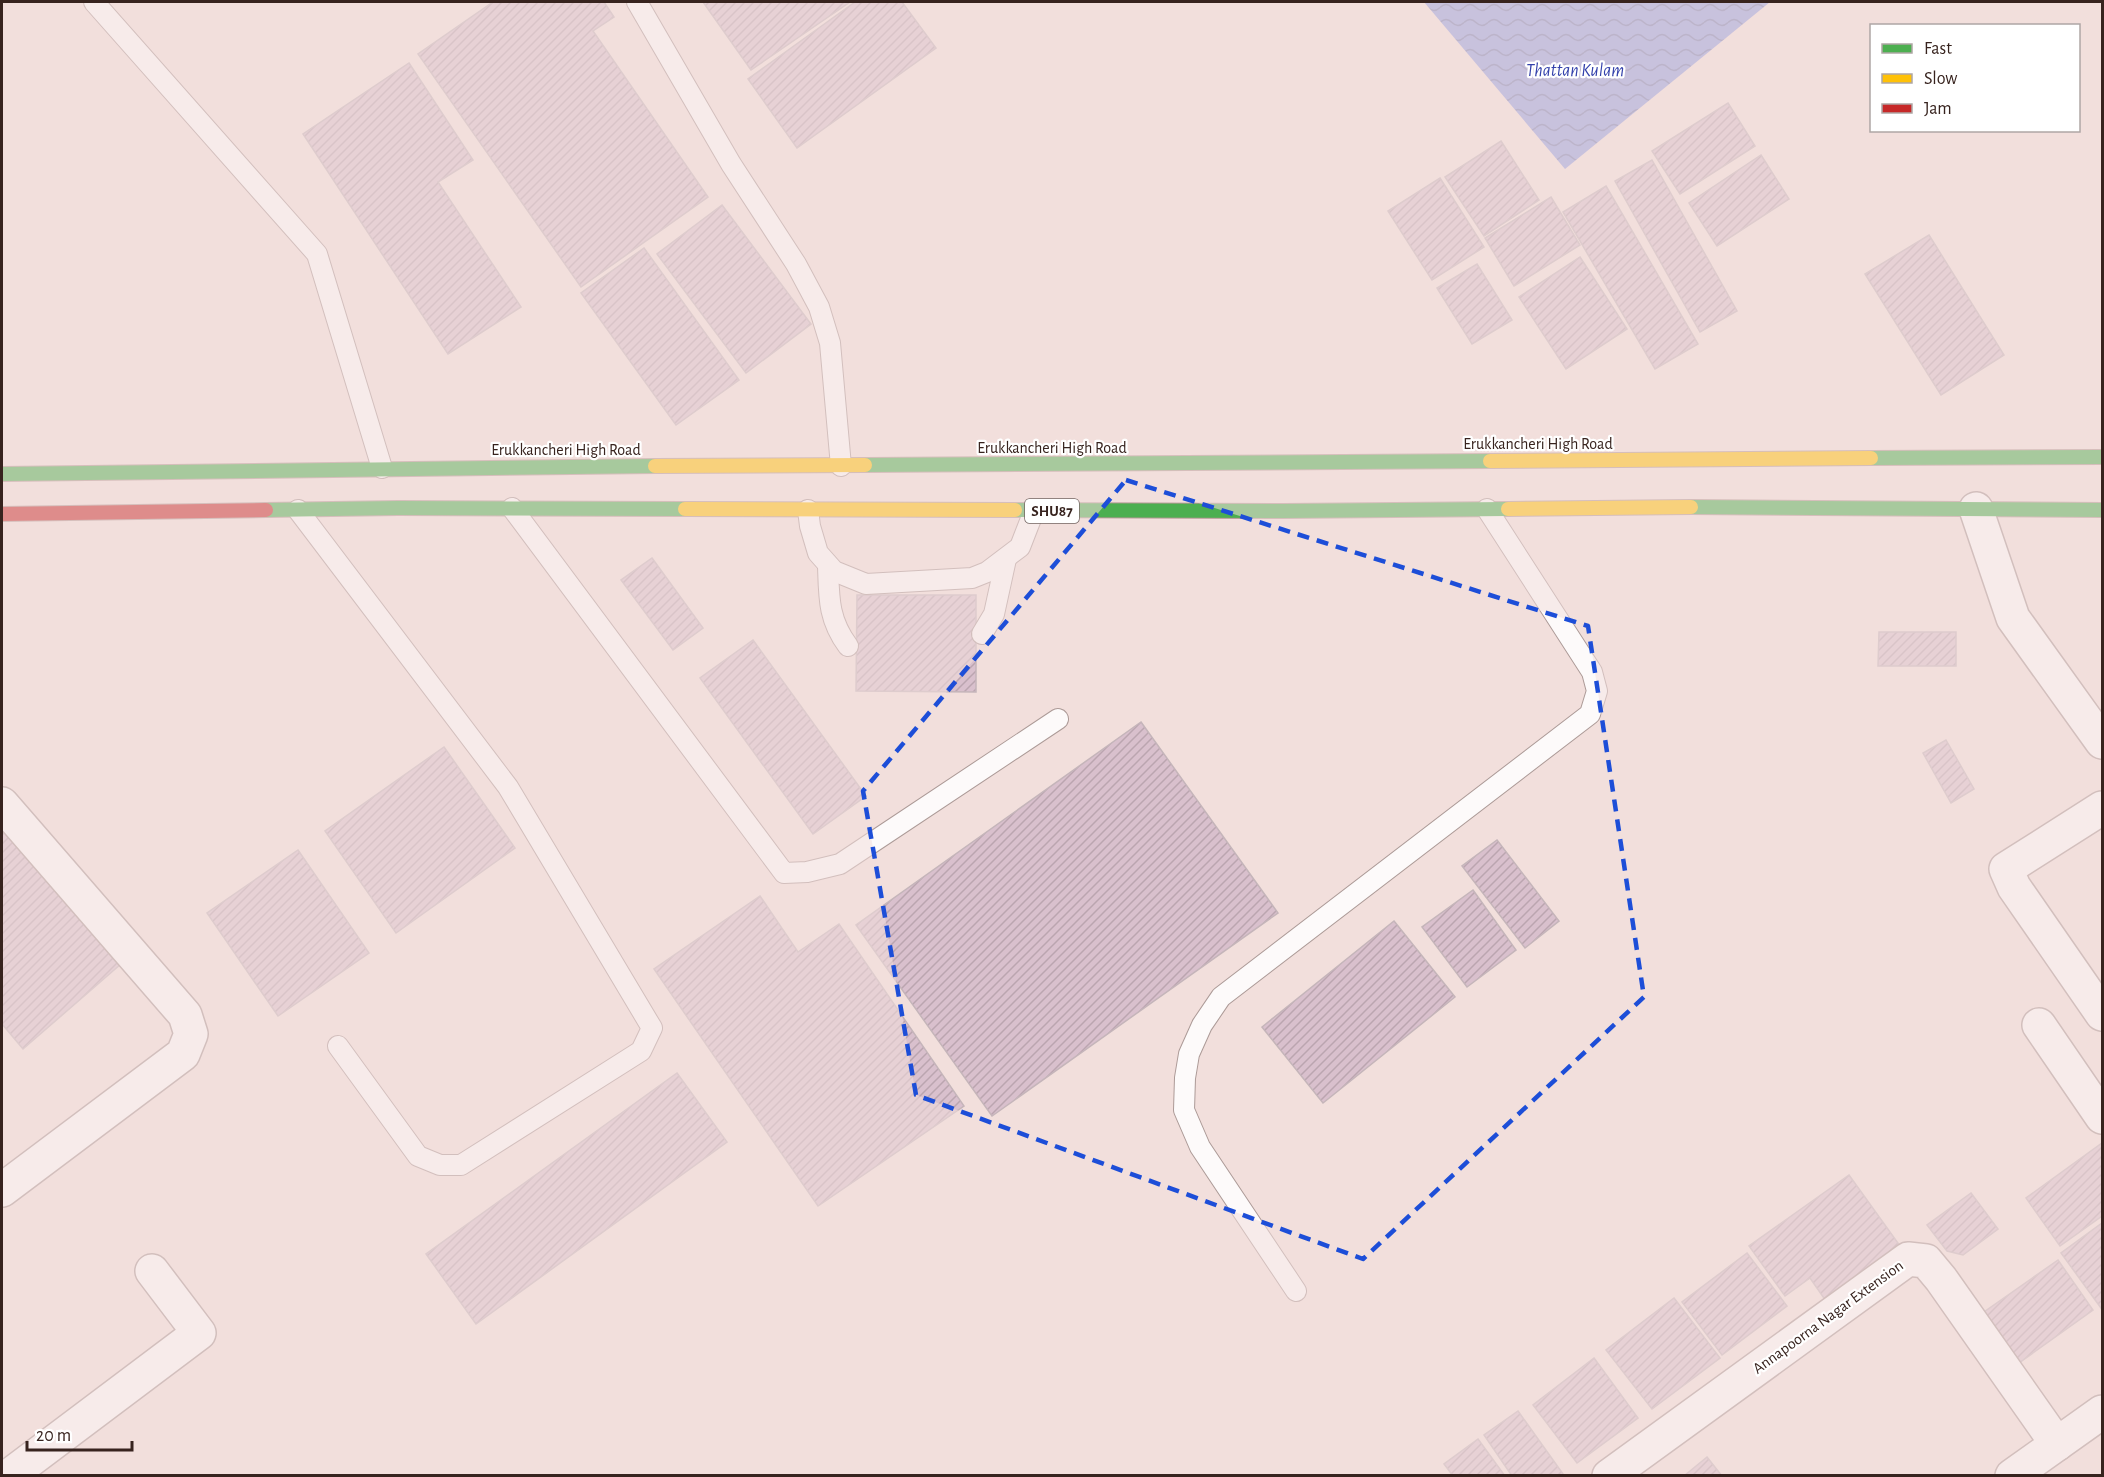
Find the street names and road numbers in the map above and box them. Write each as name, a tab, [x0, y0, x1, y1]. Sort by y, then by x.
street label: Erukkancheri High Road	[1463, 436, 1613, 452]
street label: Erukkancheri High Road	[977, 440, 1127, 456]
street label: Erukkancheri High Road	[491, 442, 641, 458]
road number: SHU87	[1025, 499, 1079, 523]
street label: Annapoorna Nagar Extension	[1750, 1257, 1906, 1377]

